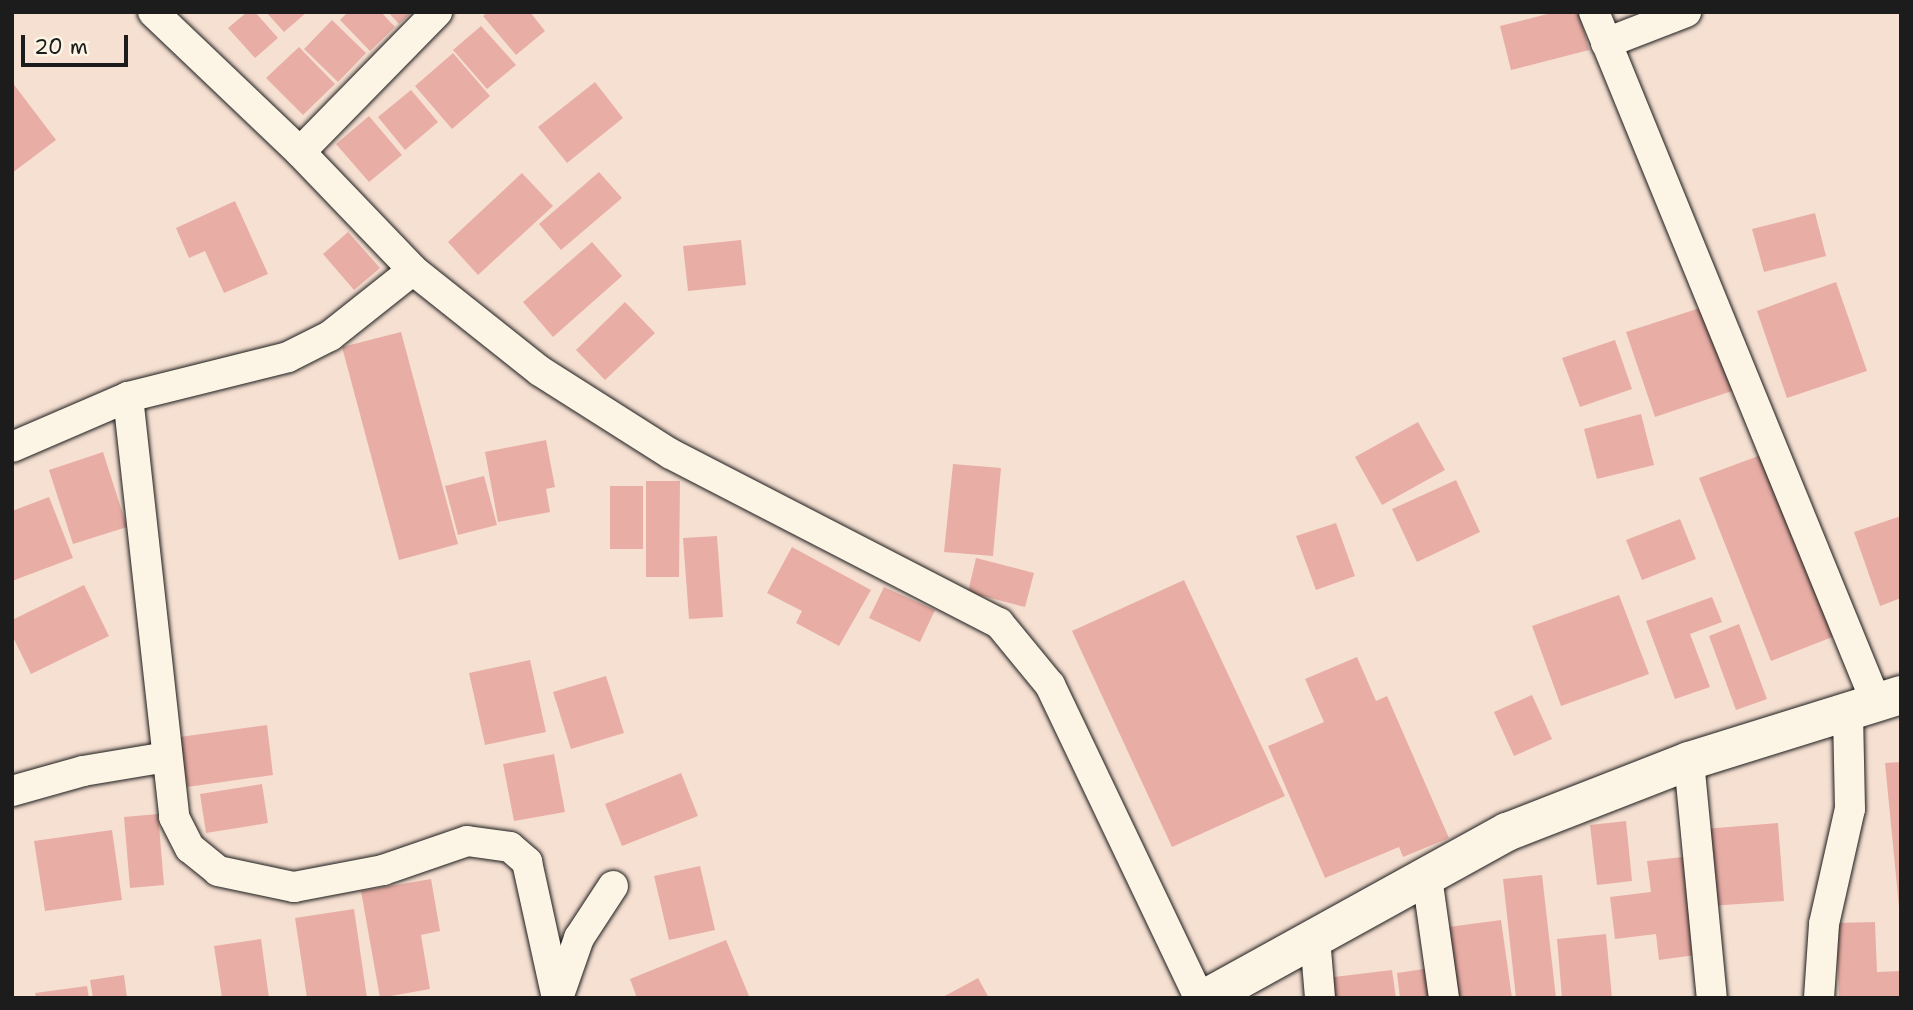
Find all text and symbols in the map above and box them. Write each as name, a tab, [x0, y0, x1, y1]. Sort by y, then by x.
scale bar	[24, 21, 131, 65]
text: 20 m	[34, 33, 88, 61]

